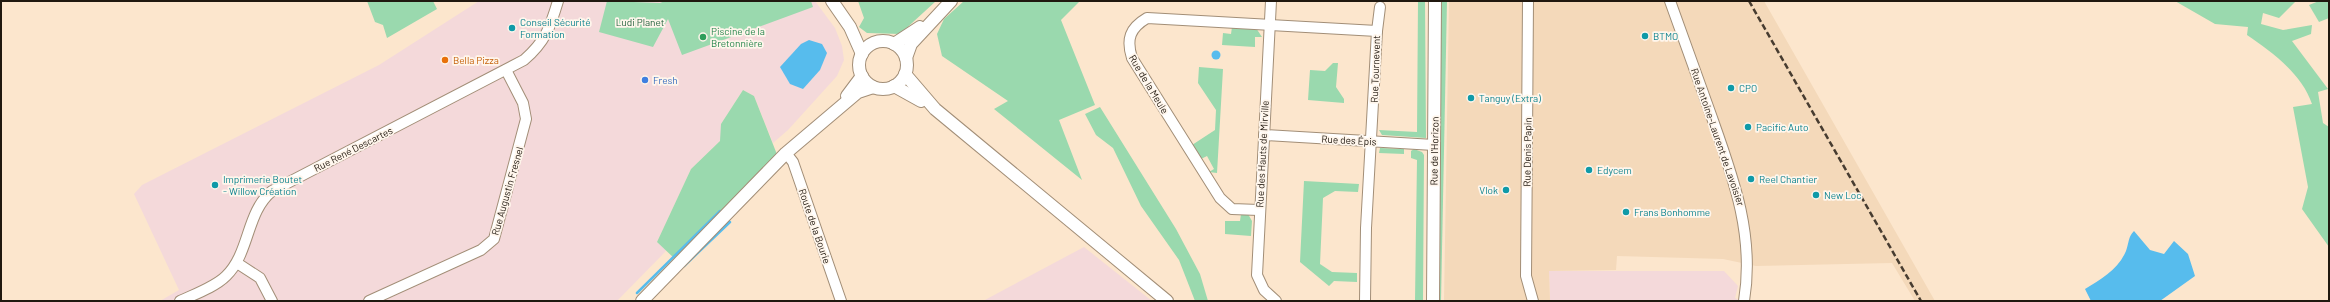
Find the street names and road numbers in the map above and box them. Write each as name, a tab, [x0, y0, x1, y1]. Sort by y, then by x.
street label: Rue Tournevent	[1368, 35, 1382, 103]
street label: Rue de la Meule	[1127, 52, 1171, 116]
street label: Rue Antoine-Laurent de Lavoisier	[1689, 67, 1747, 208]
street label: Rue des Hauts de Mirville	[1253, 100, 1271, 208]
street label: Rue de l'Horizon	[1427, 117, 1441, 185]
street label: Rue Denis Papin	[1520, 117, 1534, 187]
street label: Rue René Descartes	[312, 124, 395, 174]
street label: Rue des Épis	[1321, 133, 1377, 147]
street label: Rue Augustin Fresnel	[489, 145, 525, 237]
street label: Route de la Bourie	[797, 187, 833, 265]

